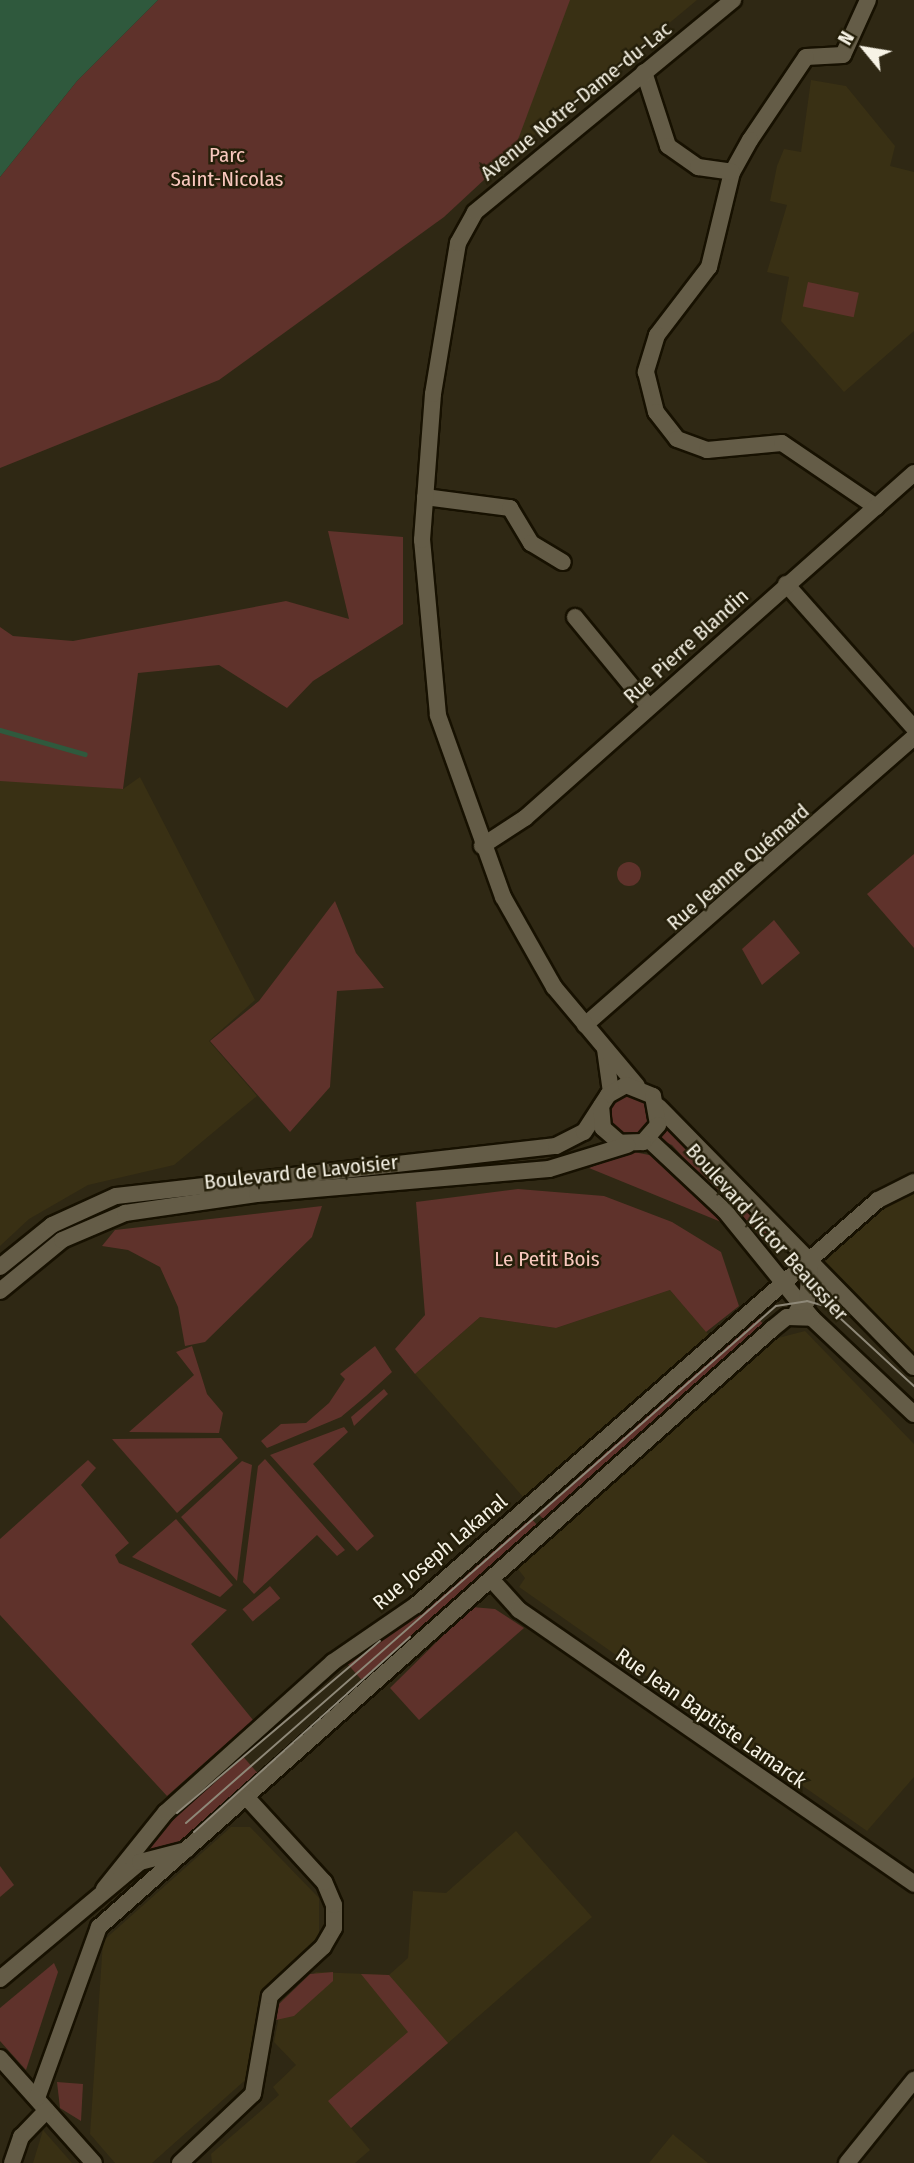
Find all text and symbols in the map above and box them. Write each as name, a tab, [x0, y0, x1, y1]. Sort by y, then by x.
north arrow	[830, 14, 900, 84]
street label: Avenue Notre-Dame-du-Lac	[475, 16, 677, 186]
text: N	[834, 28, 859, 49]
park label: Parc Saint-Nicolas	[170, 142, 284, 192]
street label: Rue Pierre Blandin	[618, 583, 754, 709]
street label: Rue Jeanne Quémard	[662, 798, 814, 936]
street label: Boulevard Victor Beaussier	[681, 1138, 853, 1326]
street label: Boulevard de Lavoisier	[203, 1149, 399, 1195]
park label: Le Petit Bois	[494, 1246, 600, 1272]
street label: Rue Joseph Lakanal	[368, 1489, 512, 1615]
street label: Rue Jean Baptiste Lamarck	[611, 1642, 811, 1794]

